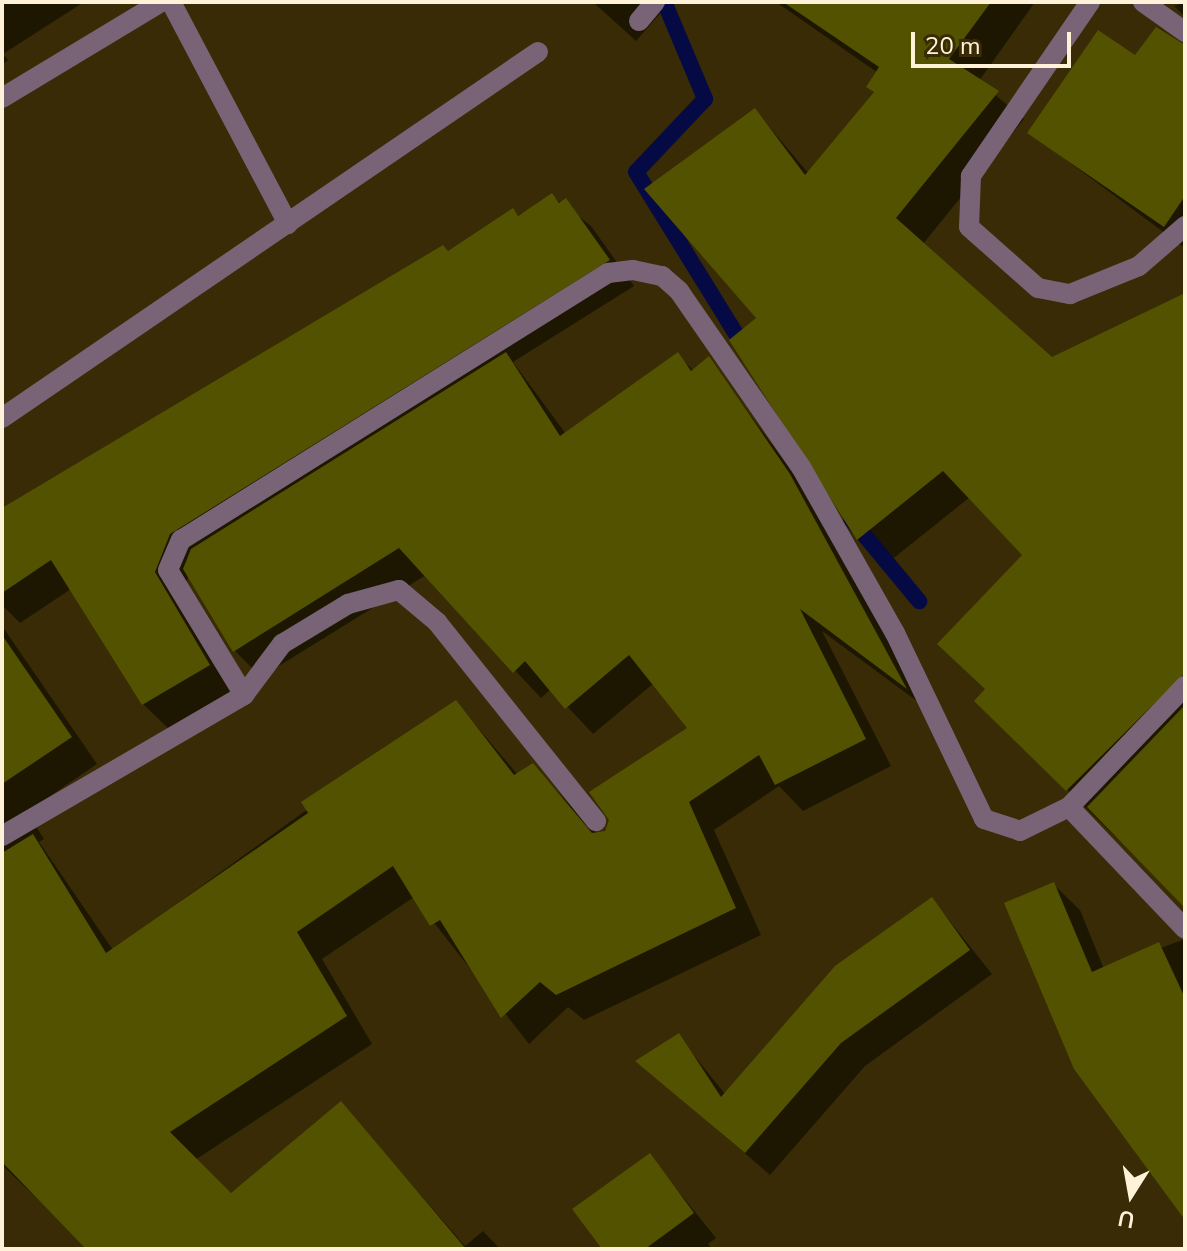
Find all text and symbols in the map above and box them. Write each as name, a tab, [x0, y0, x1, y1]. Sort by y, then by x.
scale bar	[915, 16, 1075, 66]
text: 20 m	[925, 30, 981, 62]
north arrow	[1091, 1155, 1171, 1235]
text: U	[1116, 1202, 1137, 1235]

